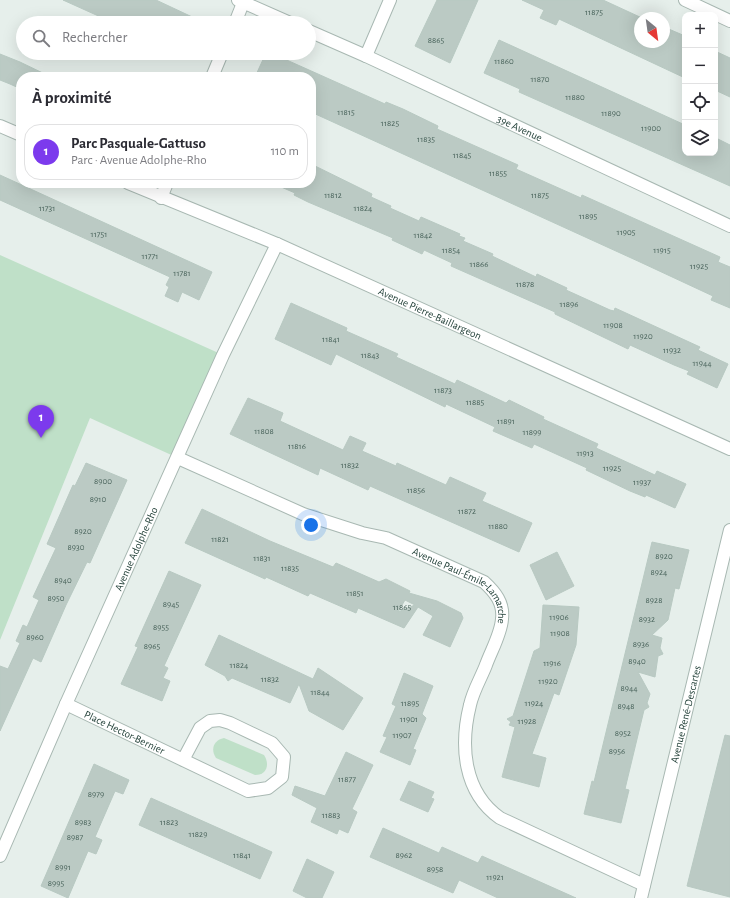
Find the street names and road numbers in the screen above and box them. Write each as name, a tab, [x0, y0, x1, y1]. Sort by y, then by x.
street label: 39e Avenue	[495, 113, 544, 144]
street label: Avenue Pierre-Baillargeon	[377, 286, 483, 342]
street label: Avenue Adolphe-Rho	[113, 505, 160, 592]
street label: Avenue Paul-Émile-Lamarche	[411, 546, 507, 624]
street label: Avenue René-Descartes	[669, 665, 703, 764]
street label: Place Hector-Bernier	[82, 709, 167, 757]

